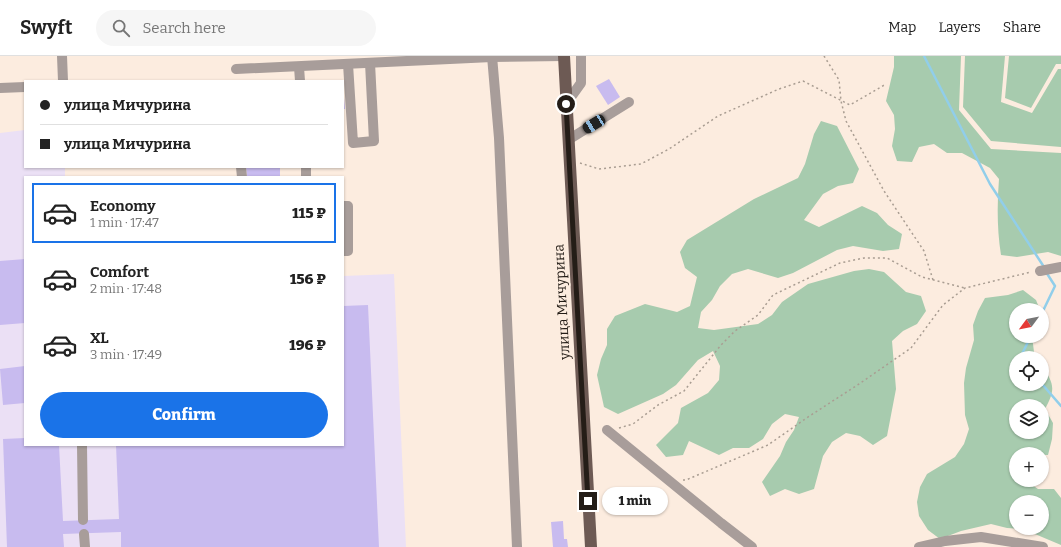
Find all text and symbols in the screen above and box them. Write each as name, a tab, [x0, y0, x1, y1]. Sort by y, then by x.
search box	[96, 10, 376, 46]
text: Swyft	[20, 16, 72, 39]
icon: search	[110, 17, 132, 39]
text: Search here	[142, 19, 226, 37]
text: Map	[888, 19, 916, 36]
text: Layers	[938, 19, 981, 36]
text: Share	[1003, 19, 1041, 36]
route start	[557, 95, 575, 113]
text: улица Мичурина	[64, 96, 191, 114]
car	[581, 113, 607, 135]
text: улица Мичурина	[64, 135, 191, 153]
icon: car	[42, 195, 78, 231]
text: Economy	[90, 197, 156, 215]
text: 115 ₽	[292, 204, 326, 222]
text: 1 min · 17:47	[90, 215, 159, 230]
street label: улица Мичурина	[550, 243, 574, 361]
icon: car	[42, 261, 78, 297]
text: Comfort	[90, 263, 149, 281]
text: 156 ₽	[290, 270, 326, 288]
text: 2 min · 17:48	[90, 281, 162, 296]
north arrow	[1009, 303, 1049, 343]
map controls	[1009, 303, 1049, 535]
icon: car	[42, 327, 78, 363]
text: XL	[90, 329, 109, 347]
text: 196 ₽	[289, 336, 326, 354]
text: 3 min · 17:49	[90, 347, 162, 362]
button: locate	[1009, 351, 1049, 391]
button: Confirm	[40, 392, 328, 438]
button: layers	[1009, 399, 1049, 439]
button: +	[1009, 447, 1049, 487]
callout: 1 min	[602, 487, 668, 515]
route end	[579, 492, 597, 510]
text: 1 min	[618, 493, 652, 508]
button: −	[1009, 495, 1049, 535]

